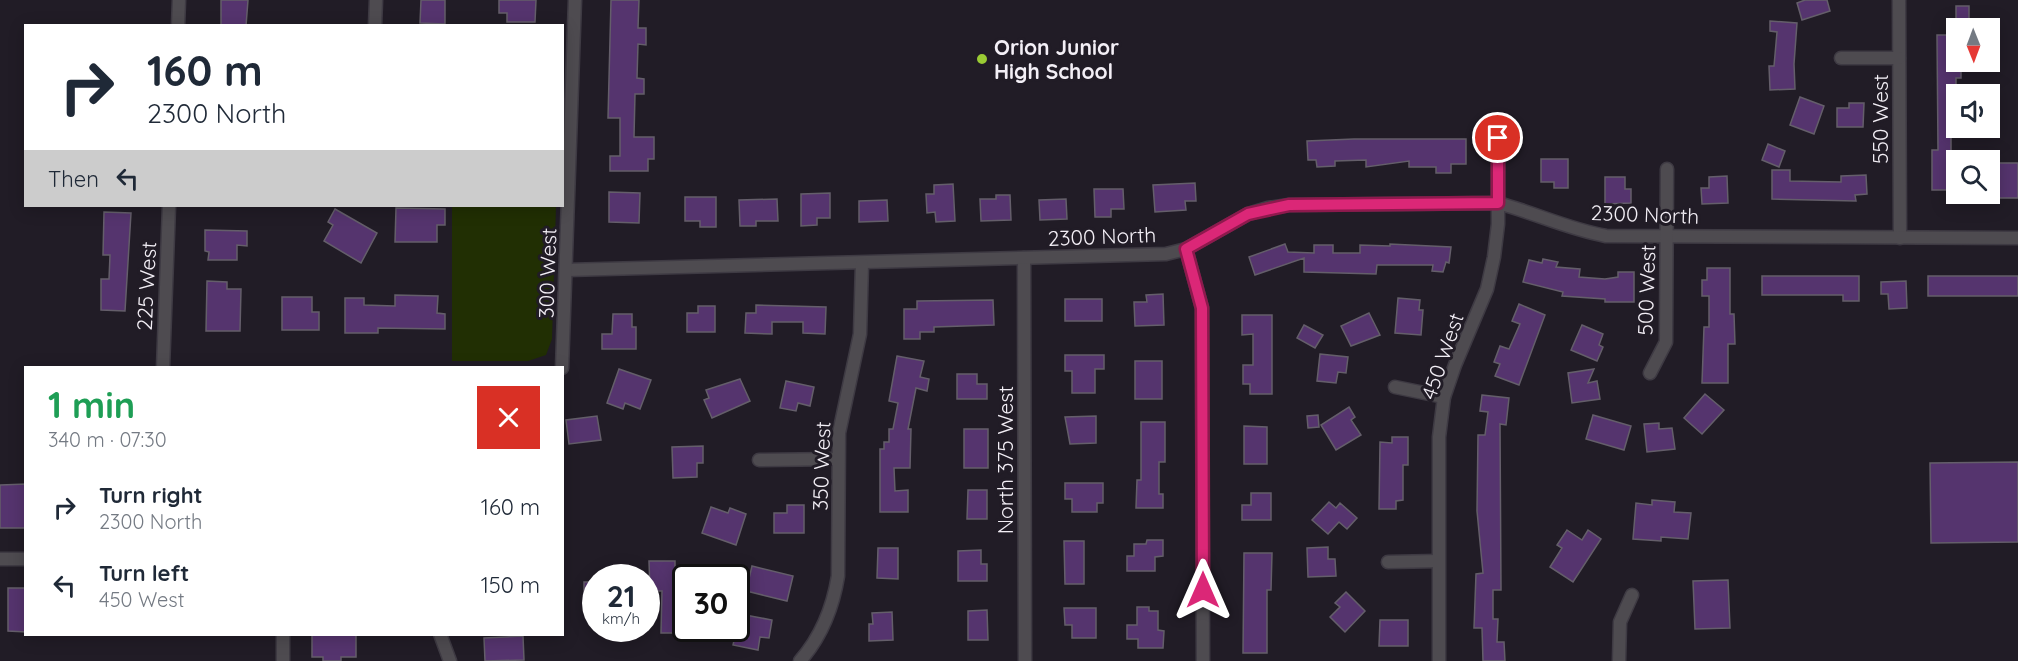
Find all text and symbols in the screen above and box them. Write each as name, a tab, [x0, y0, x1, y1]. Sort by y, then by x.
north arrow	[1946, 18, 2000, 72]
map controls	[1946, 18, 2000, 204]
place label: Orion Junior High School	[994, 34, 1119, 84]
text: 160 m	[147, 44, 263, 97]
icon: right	[48, 48, 126, 126]
marker: Orion Junior High School	[975, 52, 989, 66]
street label: 550 West	[1867, 74, 1893, 164]
button: sound	[1946, 84, 2000, 138]
text: 2300 North	[147, 96, 286, 130]
pin	[1472, 112, 1523, 163]
icon: arrive	[1481, 121, 1514, 154]
button: search	[1946, 150, 2000, 204]
icon: left	[111, 162, 144, 195]
text: Then	[48, 165, 99, 193]
street label: 2300 North	[1590, 199, 1700, 229]
street label: 2300 North	[1047, 221, 1157, 251]
street label: 300 West	[532, 227, 562, 319]
street label: 225 West	[131, 241, 161, 331]
street label: 500 West	[1631, 244, 1661, 336]
street label: 450 West	[1415, 309, 1469, 403]
text: 1 min	[48, 382, 135, 427]
button: close	[477, 386, 540, 449]
street label: North 375 West	[992, 386, 1018, 534]
street label: 350 West	[806, 421, 836, 511]
text: 340 m · 07:30	[48, 427, 167, 452]
text: Turn right	[99, 481, 203, 509]
icon: right	[48, 491, 81, 524]
text: 160 m	[481, 493, 540, 521]
text: 2300 North	[99, 509, 202, 534]
position arrow	[1171, 558, 1235, 622]
text: Turn left	[99, 559, 189, 587]
speed limit sign: 30	[672, 564, 750, 642]
icon: left	[48, 569, 81, 602]
text: 150 m	[481, 571, 540, 599]
text: 21	[607, 577, 635, 615]
text: 450 West	[99, 587, 184, 612]
text: km/h	[602, 609, 640, 628]

